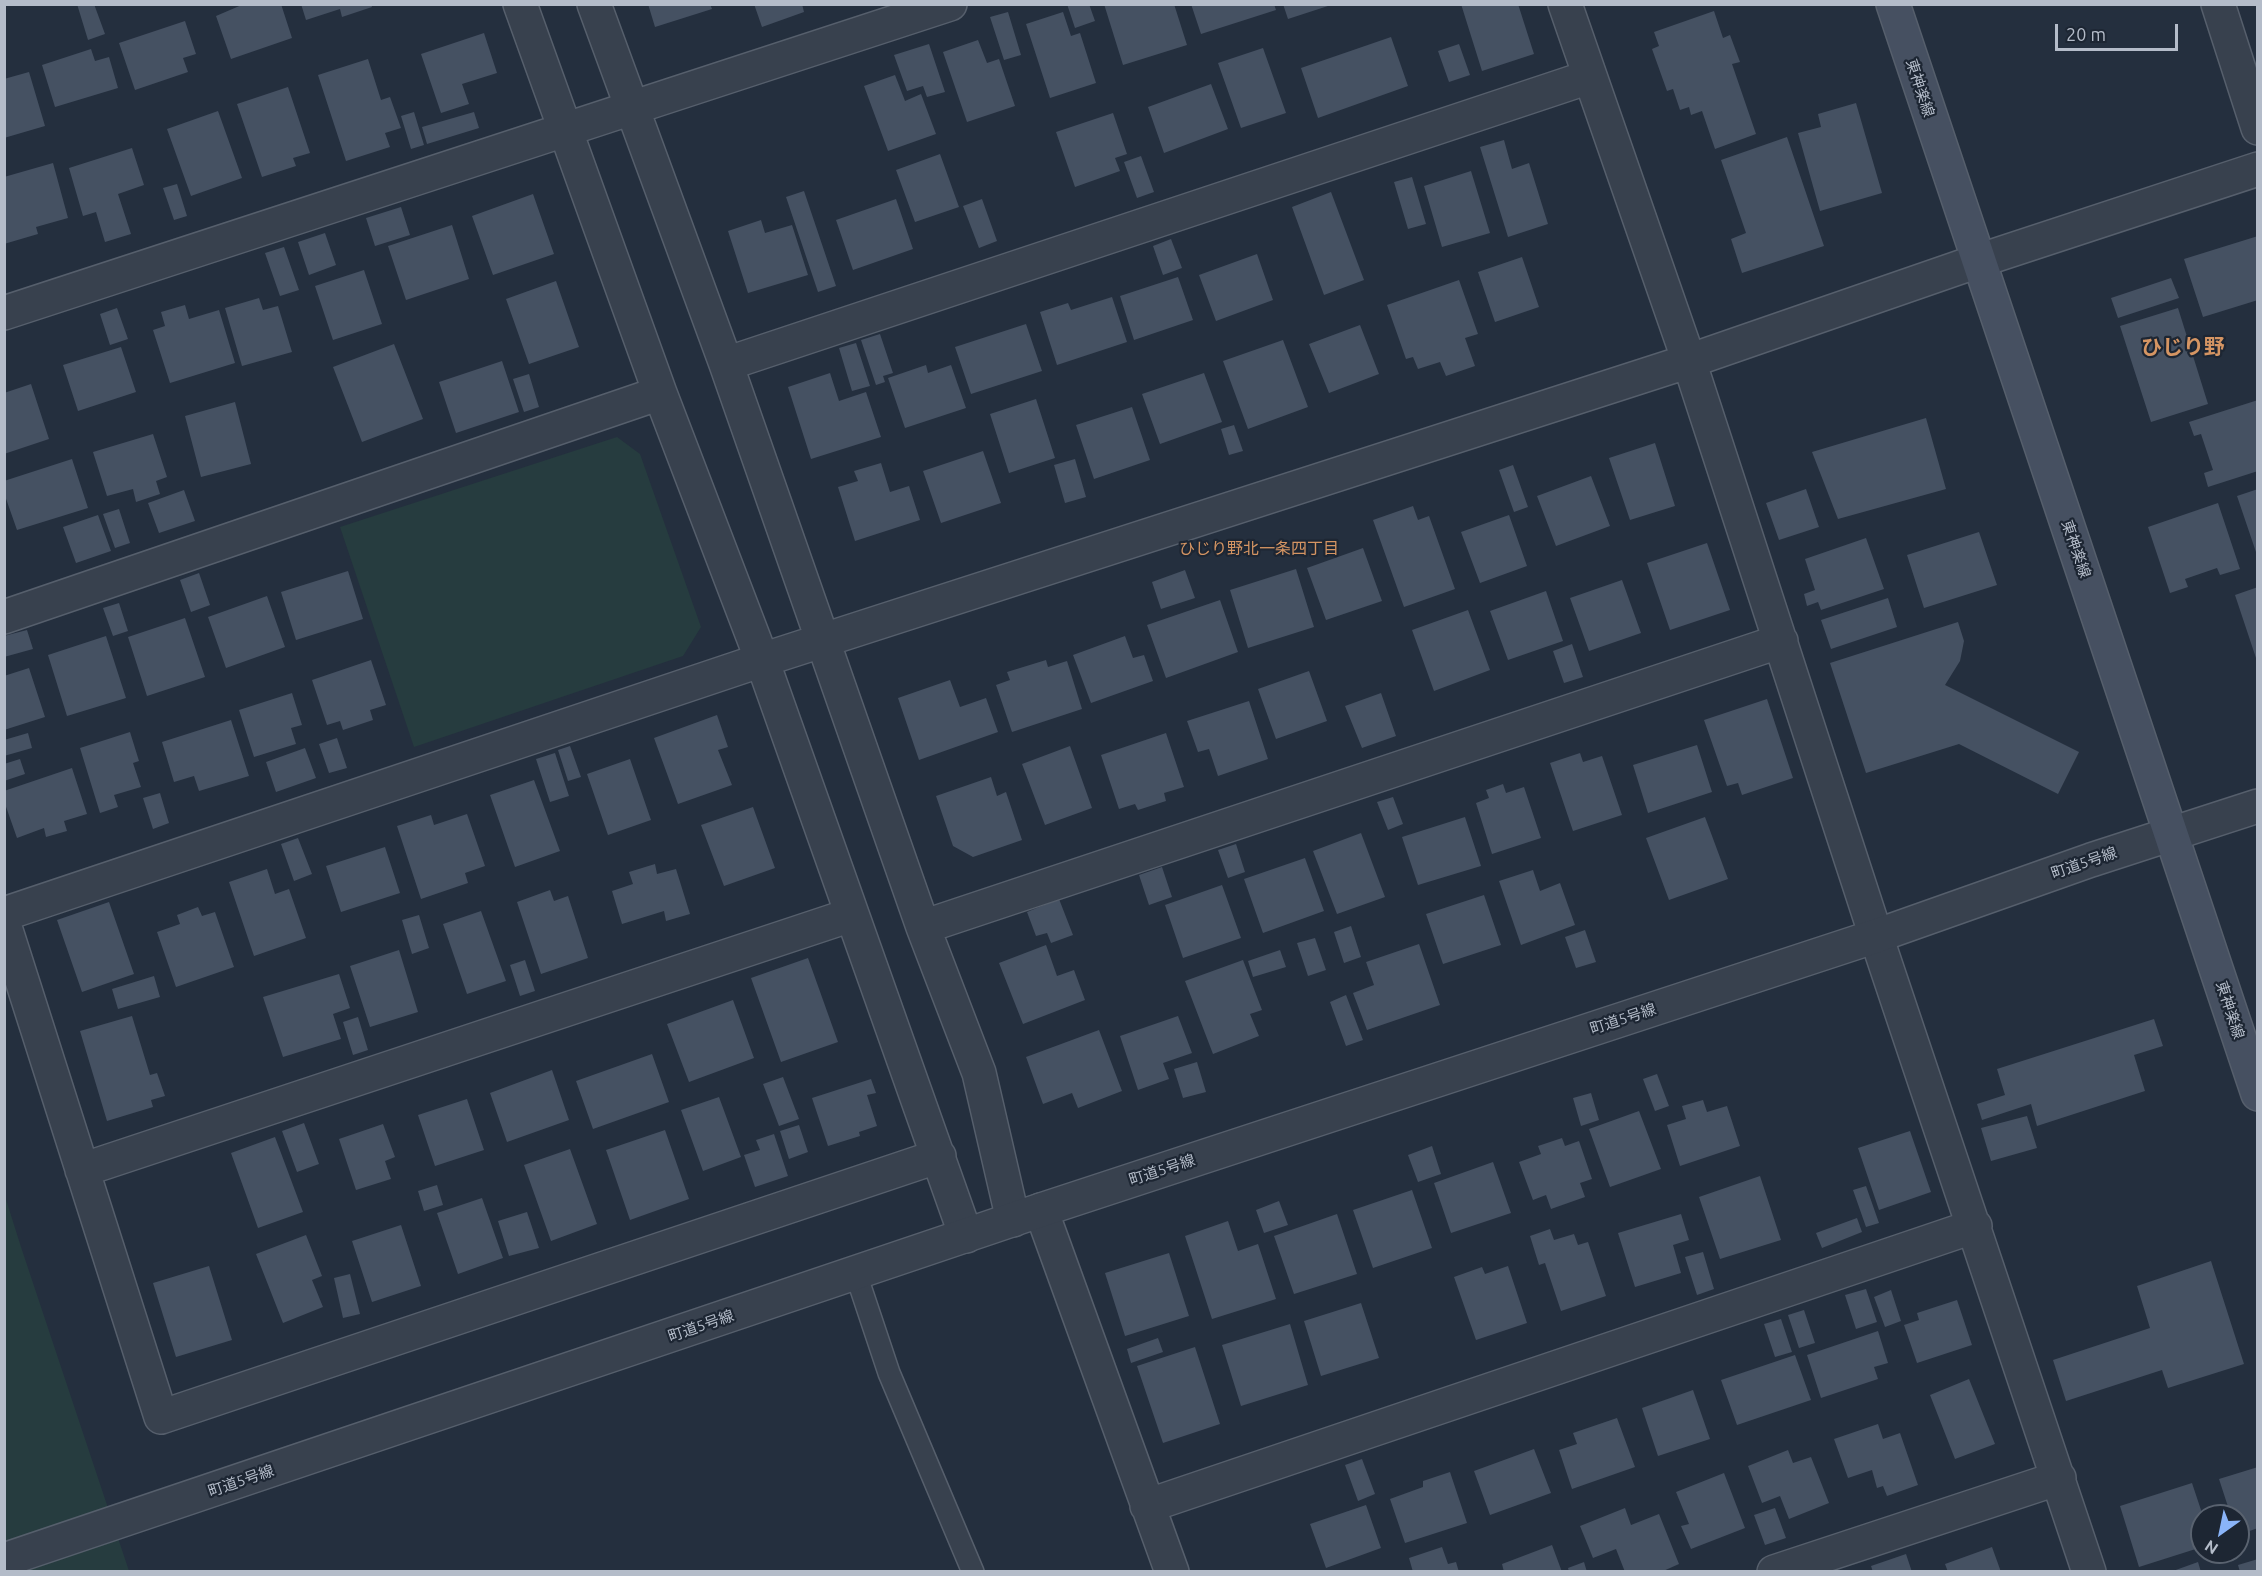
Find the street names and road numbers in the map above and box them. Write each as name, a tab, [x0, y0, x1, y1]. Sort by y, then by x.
street label: 東神楽線	[1902, 57, 1938, 119]
street label: 東神楽線	[2058, 518, 2094, 580]
street label: 町道5号線	[2049, 843, 2119, 883]
street label: 東神楽線	[2212, 979, 2248, 1041]
street label: 町道5号線	[1588, 1000, 1658, 1038]
street label: 町道5号線	[1127, 1151, 1197, 1189]
street label: 町道5号線	[666, 1306, 736, 1346]
street label: 町道5号線	[206, 1461, 276, 1501]

